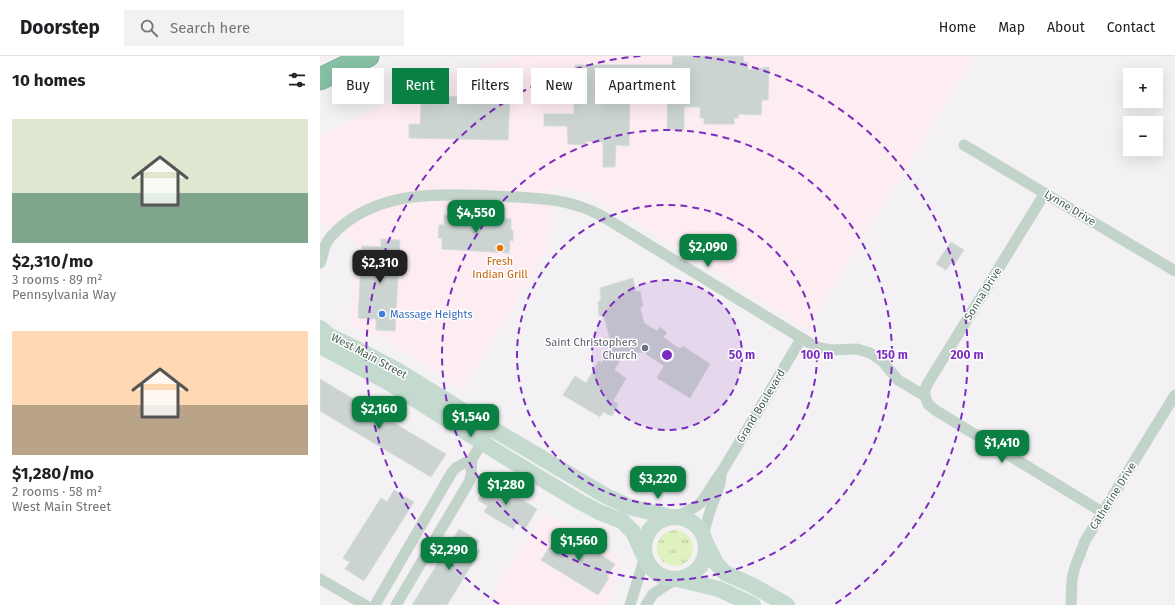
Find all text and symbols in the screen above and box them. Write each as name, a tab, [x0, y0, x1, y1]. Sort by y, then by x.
search box	[124, 10, 404, 46]
text: Doorstep	[20, 16, 100, 39]
icon: search	[138, 17, 160, 39]
text: Search here	[170, 19, 250, 37]
text: Home	[939, 19, 976, 36]
text: Map	[998, 19, 1025, 36]
text: About	[1047, 19, 1085, 36]
text: Contact	[1107, 19, 1155, 36]
chip: Buy	[332, 68, 384, 104]
chip: Rent	[392, 68, 449, 104]
chip: Filters	[457, 68, 523, 104]
chip: New	[531, 68, 587, 104]
chip: Apartment	[595, 68, 690, 104]
map controls	[1123, 68, 1163, 156]
button: +	[1123, 68, 1163, 108]
icon: filters	[286, 69, 308, 91]
text: 10 homes	[12, 70, 86, 91]
button: −	[1123, 116, 1163, 156]
icon: home	[124, 145, 196, 217]
street label: Lynne Drive	[1042, 188, 1098, 228]
pin: $4,550	[443, 200, 509, 234]
text: $4,550	[456, 205, 496, 220]
pin: $2,090	[675, 234, 741, 268]
text: $2,090	[688, 239, 728, 254]
marker: Fresh Indian Grill	[495, 243, 505, 253]
pin: $2,310	[347, 250, 413, 284]
text: $2,310/mo	[12, 251, 93, 272]
text: $2,310	[361, 255, 399, 270]
place label: Fresh Indian Grill	[472, 255, 528, 281]
street label: Sonna Drive	[962, 265, 1004, 323]
text: 3 rooms · 89 m²	[12, 272, 102, 287]
text: Pennsylvania Way	[12, 287, 116, 302]
place label: Massage Heights	[390, 308, 473, 321]
marker: Massage Heights	[377, 309, 387, 319]
street label: West Main Street	[329, 331, 409, 381]
place label: Saint Christophers Church	[545, 336, 637, 362]
marker: Saint Christophers Church	[640, 343, 650, 353]
centre of rings	[660, 348, 674, 362]
text: 50 m	[729, 348, 755, 362]
text: 100 m	[801, 348, 833, 362]
text: 150 m	[876, 348, 908, 362]
text: 200 m	[950, 348, 984, 362]
icon: home	[124, 357, 196, 429]
street label: Grand Boulevard	[734, 367, 788, 445]
pin: $2,160	[346, 396, 412, 430]
text: $2,160	[361, 401, 397, 416]
pin: $1,540	[438, 404, 504, 438]
text: $1,540	[452, 409, 490, 424]
pin: $1,410	[969, 430, 1035, 464]
text: $1,410	[984, 435, 1020, 450]
street label: Catherine Drive	[1087, 460, 1139, 532]
text: $1,280/mo	[12, 463, 94, 484]
pin: $3,220	[625, 466, 691, 500]
text: $3,220	[639, 471, 677, 486]
pin: $1,280	[473, 472, 539, 506]
text: $1,280	[487, 477, 525, 492]
text: 2 rooms · 58 m²	[12, 484, 102, 499]
text: West Main Street	[12, 499, 111, 514]
pin: $1,560	[546, 528, 612, 562]
text: $1,560	[560, 533, 598, 548]
pin: $2,290	[416, 537, 482, 571]
text: $2,290	[430, 542, 468, 557]

